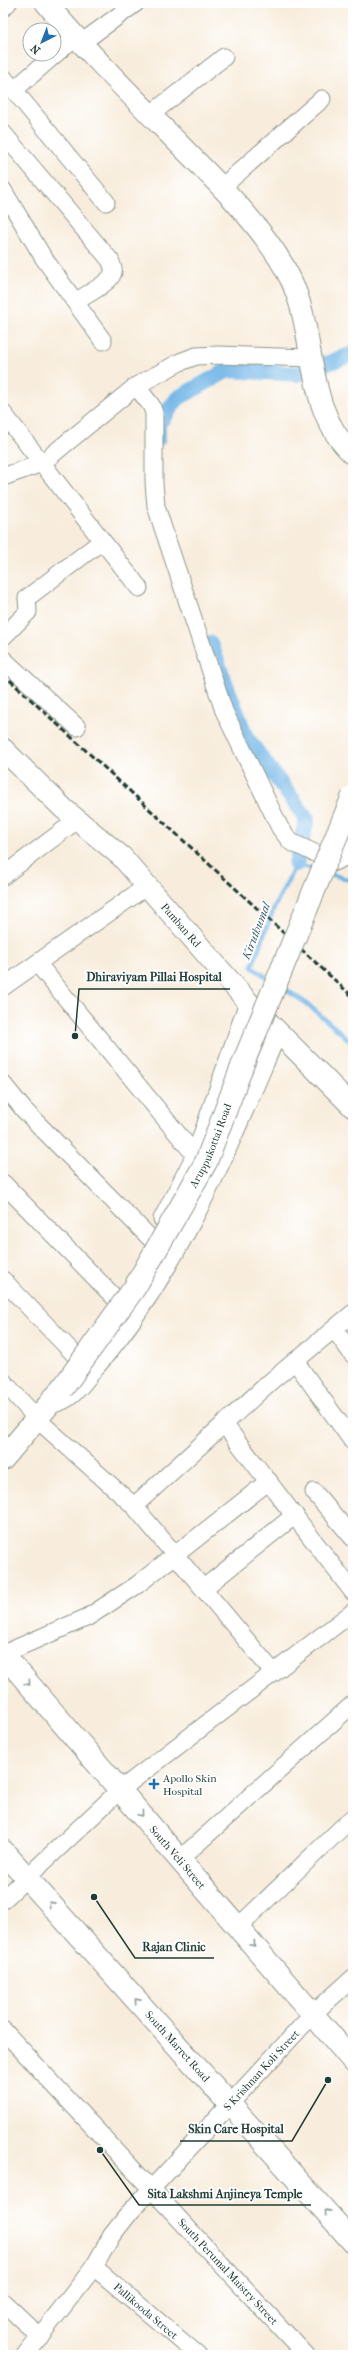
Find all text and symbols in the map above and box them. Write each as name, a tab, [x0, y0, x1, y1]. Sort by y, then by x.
north arrow	[22, 22, 62, 62]
text: N	[28, 41, 43, 57]
water label: Kiruthumal	[238, 899, 274, 962]
street label: Pamban Rd	[158, 900, 204, 951]
callout: Dhiraviyam Pillai Hospital	[79, 965, 230, 989]
text: Dhiraviyam Pillai Hospital	[86, 970, 222, 985]
street label: Aruppukottai Road	[186, 1101, 234, 1191]
one-way arrow	[24, 1679, 31, 1686]
place label: Apollo Skin Hospital	[162, 1772, 217, 1798]
marker: Apollo Skin Hospital	[148, 1778, 160, 1790]
one-way arrow	[136, 1809, 143, 1817]
street label: South Veli Street	[147, 1823, 209, 1892]
one-way arrow	[48, 1901, 55, 1909]
callout: Rajan Clinic	[135, 1934, 214, 1958]
text: Rajan Clinic	[142, 1940, 206, 1954]
one-way arrow	[248, 1940, 255, 1947]
one-way arrow	[135, 1998, 142, 2006]
street label: South Marret Road	[143, 2008, 213, 2085]
street label: S Krishnan Koli Street	[221, 2027, 302, 2113]
callout: Skin Care Hospital	[180, 2117, 292, 2141]
text: Skin Care Hospital	[188, 2122, 284, 2137]
callout: Sita Lakshmi Anjineya Temple	[139, 2181, 311, 2205]
text: Sita Lakshmi Anjineya Temple	[147, 2187, 303, 2202]
one-way arrow	[325, 2210, 332, 2217]
street label: South Perumal Maistry Street	[175, 2215, 281, 2327]
street label: Pallikooda Street	[111, 2280, 181, 2342]

